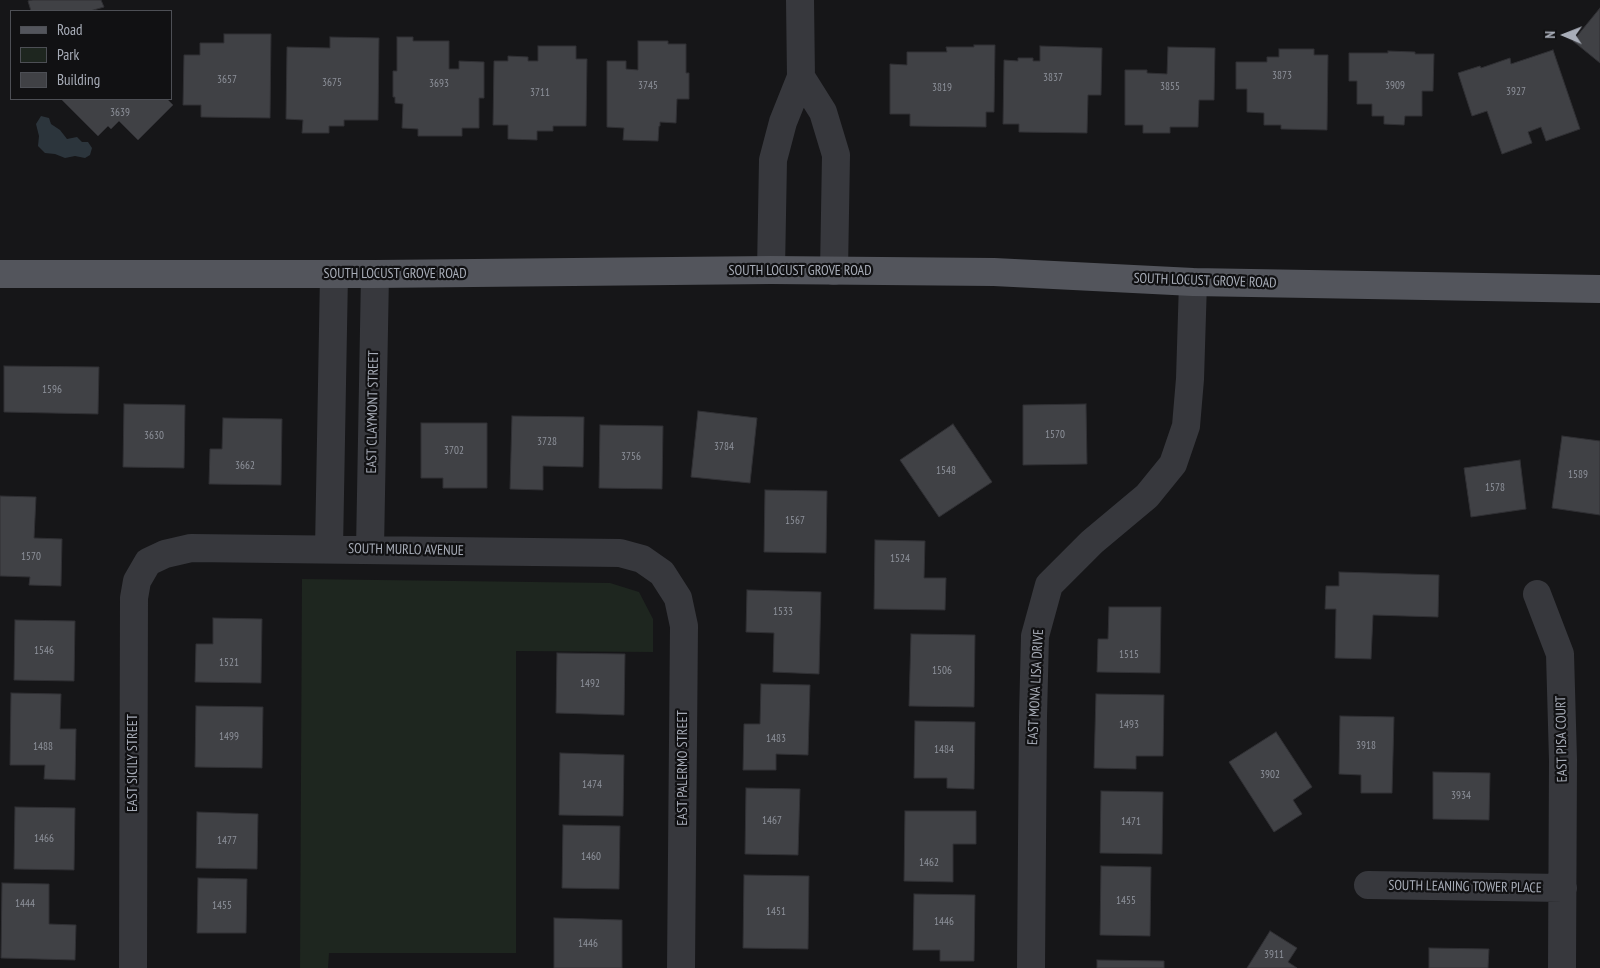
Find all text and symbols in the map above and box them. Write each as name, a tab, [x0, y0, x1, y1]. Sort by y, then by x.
legend	[10, 10, 172, 100]
north arrow	[1540, 10, 1590, 60]
text: Road	[57, 20, 83, 39]
text: N	[1541, 31, 1559, 39]
text: Park	[57, 45, 79, 64]
house number: 3873	[1272, 69, 1292, 83]
text: Building	[57, 70, 100, 89]
house number: 3837	[1043, 71, 1063, 85]
house number: 3657	[217, 73, 237, 87]
house number: 3675	[322, 76, 342, 90]
house number: 3693	[429, 77, 449, 91]
house number: 3745	[638, 79, 658, 93]
house number: 3909	[1385, 79, 1405, 93]
house number: 3855	[1160, 80, 1180, 94]
house number: 3819	[932, 81, 952, 95]
house number: 3927	[1506, 85, 1526, 99]
house number: 3711	[530, 86, 550, 100]
house number: 3639	[110, 106, 130, 120]
street label: SOUTH LOCUST GROVE ROAD	[728, 263, 872, 279]
street label: SOUTH LOCUST GROVE ROAD	[323, 266, 467, 282]
street label: SOUTH LOCUST GROVE ROAD	[1133, 270, 1277, 292]
street label: EAST CLAYMONT STREET	[364, 350, 382, 474]
house number: 1596	[42, 383, 62, 397]
house number: 1570	[1045, 428, 1065, 442]
house number: 3630	[144, 429, 164, 443]
house number: 3728	[537, 435, 557, 449]
house number: 3784	[714, 440, 734, 454]
house number: 3702	[444, 444, 464, 458]
house number: 3756	[621, 450, 641, 464]
house number: 3662	[235, 459, 255, 473]
house number: 1548	[936, 464, 956, 478]
house number: 1589	[1568, 468, 1588, 482]
house number: 1578	[1485, 481, 1505, 495]
house number: 1567	[785, 514, 805, 528]
street label: SOUTH MURLO AVENUE	[348, 541, 464, 559]
house number: 1570	[21, 550, 41, 564]
house number: 1524	[890, 552, 910, 566]
house number: 1533	[773, 605, 793, 619]
street label: EAST MONA LISA DRIVE	[1025, 629, 1047, 745]
house number: 1546	[34, 644, 54, 658]
house number: 1515	[1119, 648, 1139, 662]
house number: 1521	[219, 656, 239, 670]
house number: 1506	[932, 664, 952, 678]
house number: 1492	[580, 677, 600, 691]
street label: EAST PISA COURT	[1553, 696, 1571, 782]
street label: EAST PALERMO STREET	[675, 710, 691, 826]
street label: EAST SICILY STREET	[125, 714, 141, 812]
house number: 1493	[1119, 718, 1139, 732]
house number: 1499	[219, 730, 239, 744]
house number: 1483	[766, 732, 786, 746]
house number: 3918	[1356, 739, 1376, 753]
house number: 1488	[33, 740, 53, 754]
house number: 1484	[934, 743, 954, 757]
house number: 3902	[1260, 768, 1280, 782]
house number: 1474	[582, 778, 602, 792]
house number: 3934	[1451, 789, 1471, 803]
house number: 1467	[762, 814, 782, 828]
house number: 1471	[1121, 815, 1141, 829]
house number: 1466	[34, 832, 54, 846]
house number: 1477	[217, 834, 237, 848]
house number: 1460	[581, 850, 601, 864]
house number: 1462	[919, 856, 939, 870]
street label: SOUTH LEANING TOWER PLACE	[1388, 877, 1542, 897]
house number: 1455	[1116, 894, 1136, 908]
house number: 1444	[15, 897, 35, 911]
house number: 1455	[212, 899, 232, 913]
house number: 1451	[766, 905, 786, 919]
house number: 1446	[934, 915, 954, 929]
house number: 1446	[578, 937, 598, 951]
house number: 3911	[1264, 948, 1284, 962]

